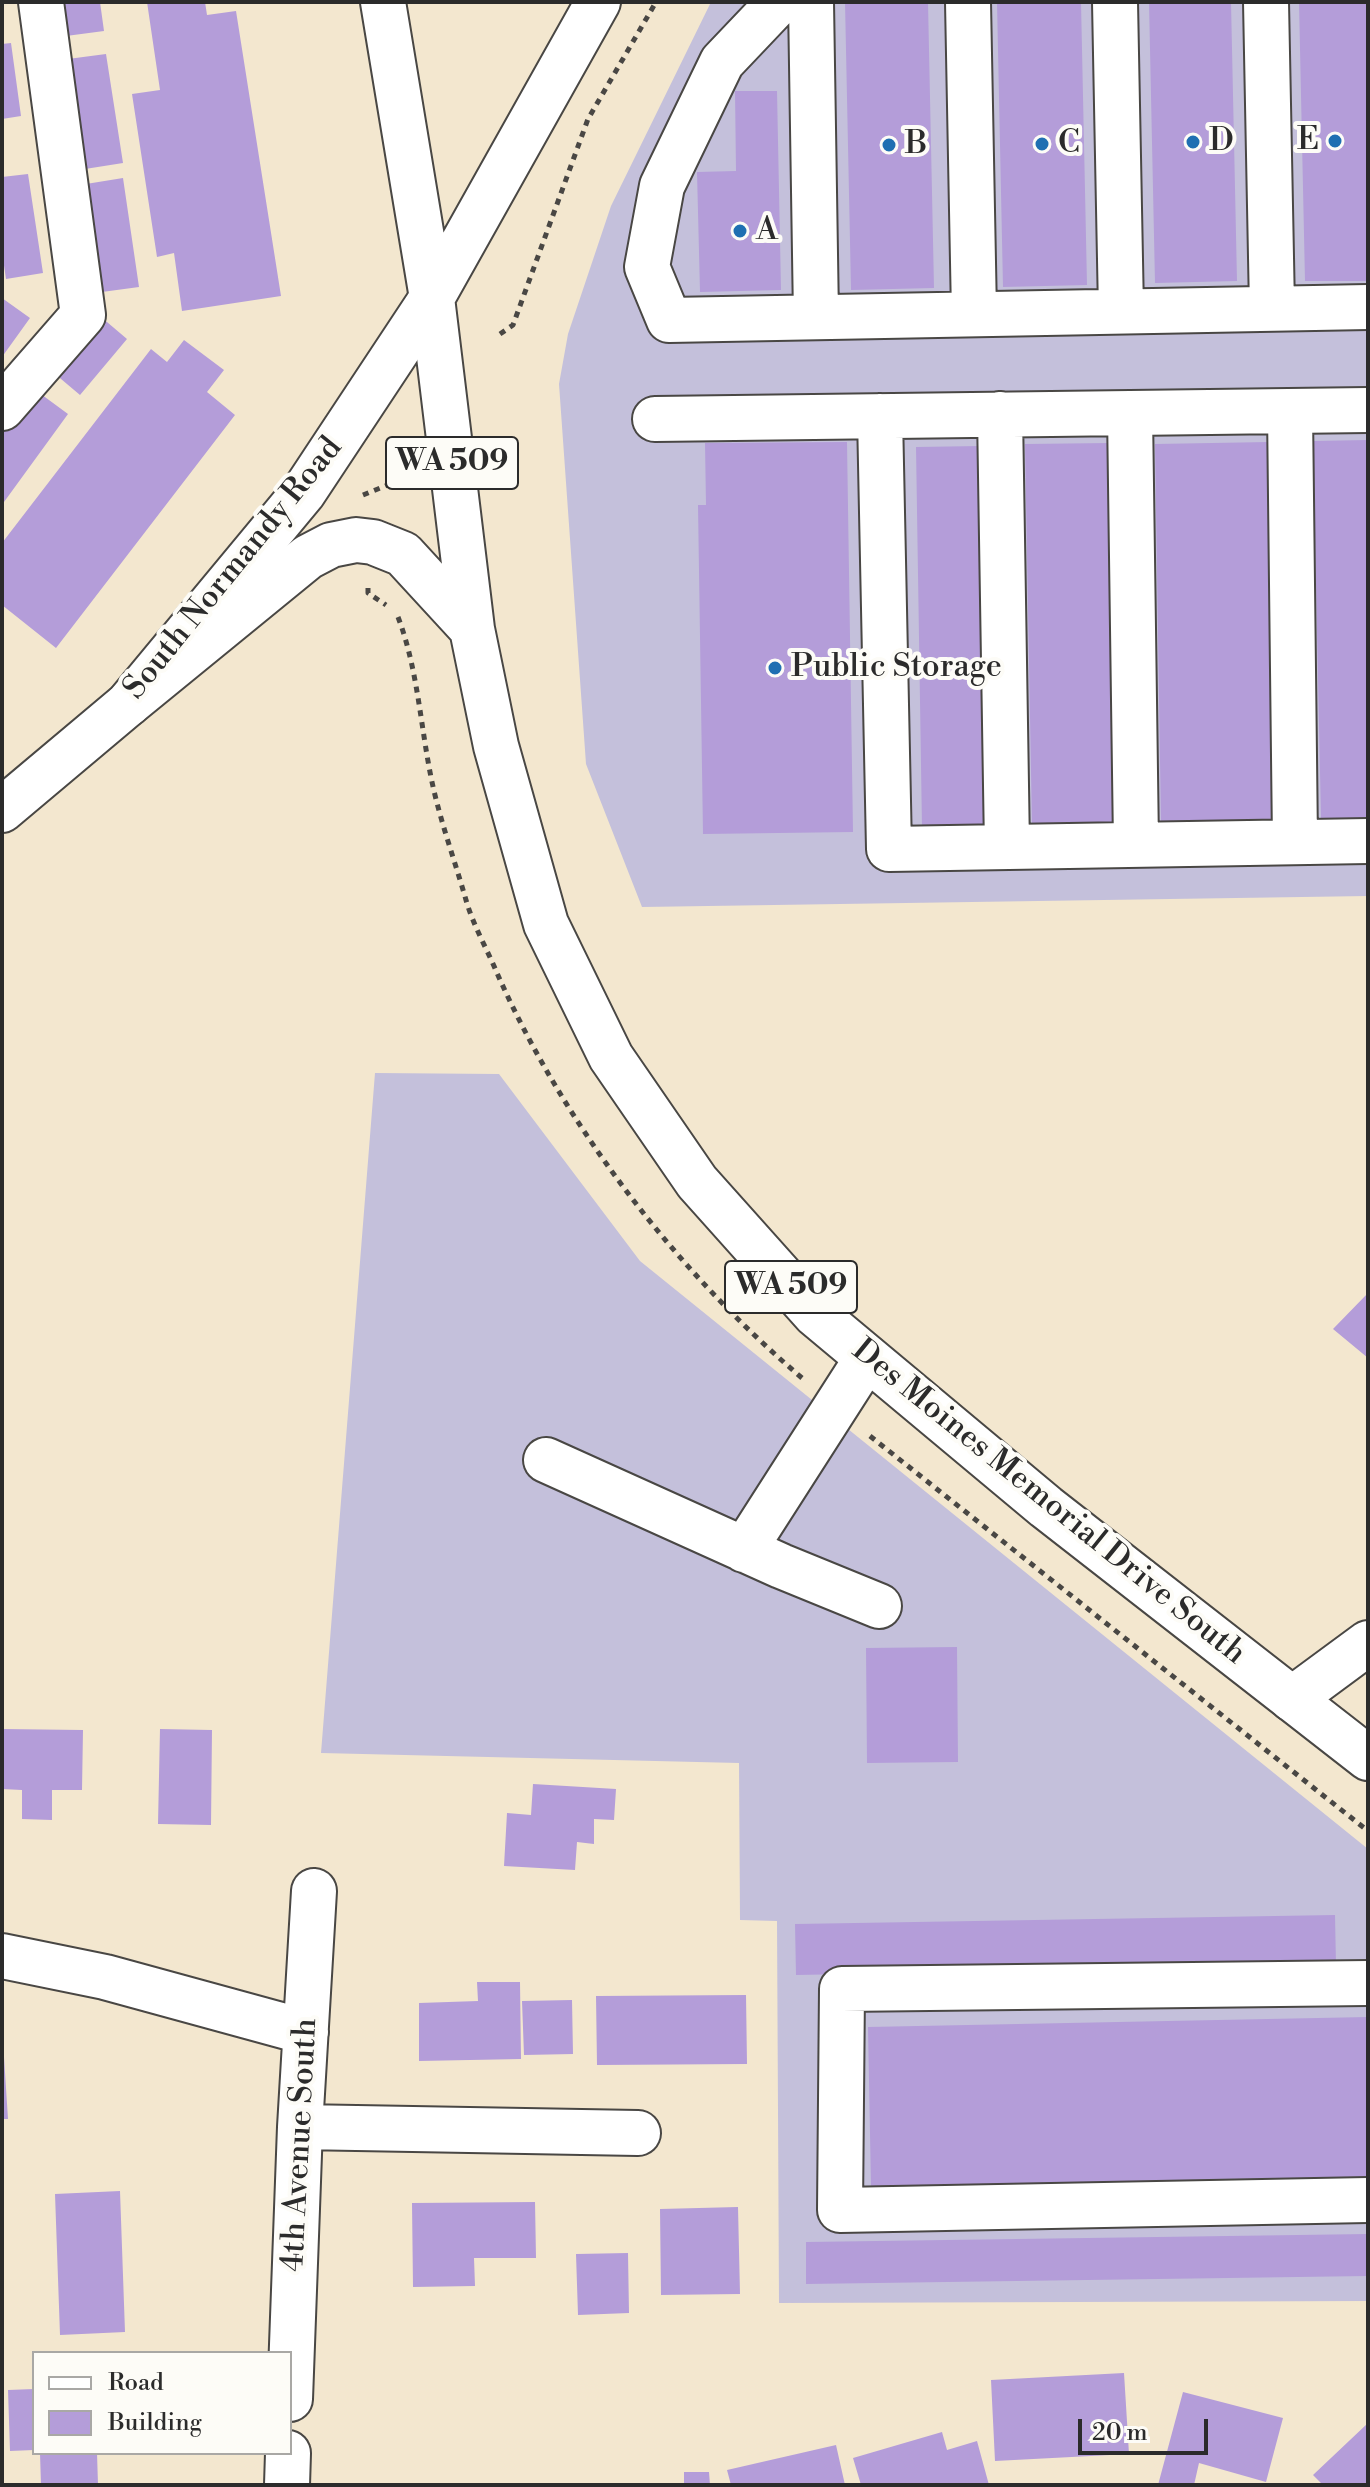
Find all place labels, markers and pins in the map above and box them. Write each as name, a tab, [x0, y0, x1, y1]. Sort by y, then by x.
place label: E	[1297, 122, 1319, 160]
place label: D	[1209, 123, 1234, 161]
place label: C	[1058, 125, 1080, 163]
place label: B	[905, 126, 927, 164]
marker: E	[1326, 132, 1344, 150]
marker: D	[1184, 133, 1202, 151]
marker: C	[1033, 135, 1051, 153]
marker: B	[880, 136, 898, 154]
place label: A	[756, 212, 778, 250]
marker: A	[731, 222, 749, 240]
place label: Public Storage	[791, 649, 1002, 687]
marker: Public Storage	[766, 659, 784, 677]

